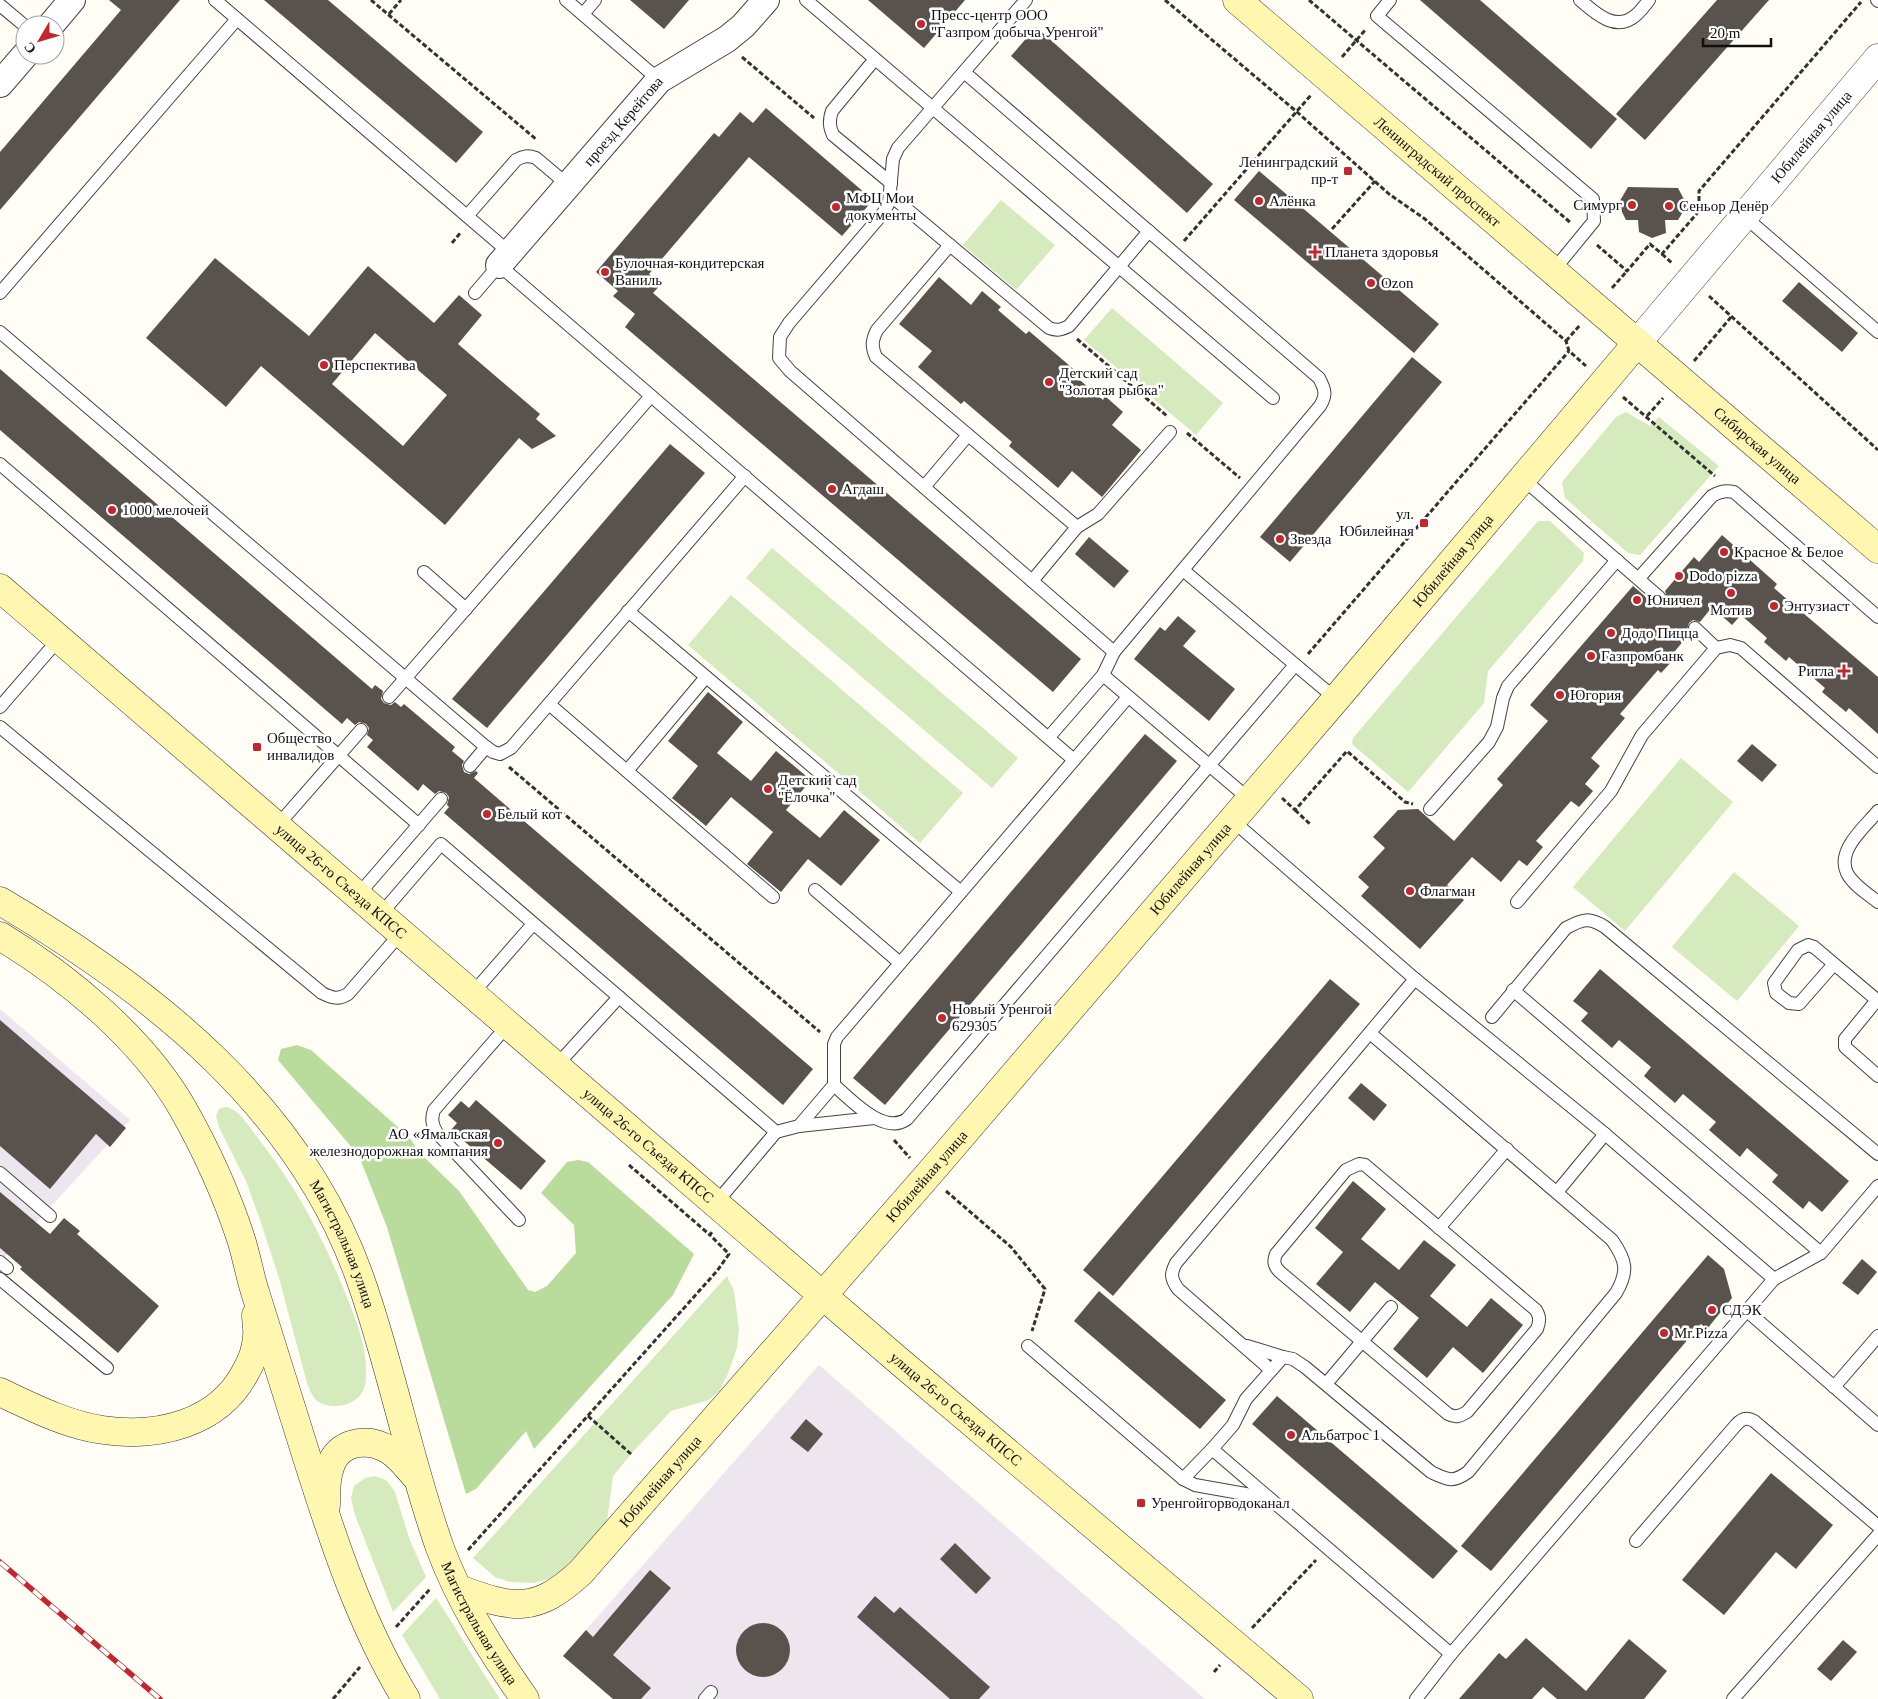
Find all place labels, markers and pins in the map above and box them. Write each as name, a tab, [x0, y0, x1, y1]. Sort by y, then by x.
place label: Пресс-центр ООО "Газпром добыча Уренгой"	[931, 7, 1104, 40]
marker: Пресс-центр ООО "Газпром добыча Уренгой"	[915, 18, 927, 30]
place label: Ленинградский пр-т	[1239, 154, 1338, 187]
marker: Ленинградский пр-т	[1342, 165, 1354, 177]
place label: МФЦ Мои документы	[846, 190, 916, 223]
place label: Алёнка	[1269, 193, 1316, 209]
marker: Алёнка	[1253, 195, 1265, 207]
place label: Симург	[1573, 197, 1622, 213]
place label: Сеньор Денёр	[1679, 198, 1769, 214]
marker: Симург	[1626, 199, 1638, 211]
marker: Сеньор Денёр	[1663, 200, 1675, 212]
marker: МФЦ Мои документы	[830, 201, 842, 213]
place label: Планета здоровья	[1325, 244, 1439, 260]
marker: Планета здоровья	[1309, 246, 1321, 258]
place label: Булочная-кондитерская Ваниль	[615, 255, 765, 288]
marker: Булочная-кондитерская Ваниль	[599, 266, 611, 278]
place label: Ozon	[1381, 275, 1414, 291]
marker: Ozon	[1365, 277, 1377, 289]
place label: Перспектива	[334, 357, 416, 373]
marker: Перспектива	[318, 359, 330, 371]
place label: Детский сад "Золотая рыбка"	[1059, 365, 1164, 398]
marker: Детский сад "Золотая рыбка"	[1043, 376, 1055, 388]
place label: Агдаш	[842, 481, 885, 497]
marker: Агдаш	[826, 483, 838, 495]
place label: 1000 мелочей	[122, 502, 209, 518]
marker: 1000 мелочей	[106, 504, 118, 516]
place label: ул. Юбилейная	[1339, 506, 1414, 539]
marker: ул. Юбилейная	[1418, 517, 1430, 529]
place label: Звезда	[1290, 531, 1332, 547]
marker: Звезда	[1274, 533, 1286, 545]
place label: Красное & Белое	[1734, 544, 1844, 560]
marker: Красное & Белое	[1718, 546, 1730, 558]
place label: Dodo pizza	[1689, 568, 1758, 584]
marker: Dodo pizza	[1673, 570, 1685, 582]
marker: Мотив	[1725, 587, 1737, 599]
place label: Юничел	[1647, 592, 1701, 608]
marker: Юничел	[1631, 594, 1643, 606]
place label: Энтузиаст	[1784, 598, 1850, 614]
marker: Энтузиаст	[1768, 600, 1780, 612]
place label: Мотив	[1710, 602, 1752, 618]
place label: Додо Пицца	[1621, 625, 1699, 641]
marker: Додо Пицца	[1605, 627, 1617, 639]
place label: Газпромбанк	[1601, 648, 1684, 664]
marker: Газпромбанк	[1585, 650, 1597, 662]
place label: Ригла	[1798, 663, 1834, 679]
marker: Ригла	[1838, 665, 1850, 677]
place label: Югория	[1570, 687, 1621, 703]
marker: Югория	[1554, 689, 1566, 701]
place label: Общество инвалидов	[267, 730, 334, 763]
marker: Общество инвалидов	[251, 741, 263, 753]
place label: Детский сад "Ёлочка"	[778, 772, 857, 805]
marker: Детский сад "Ёлочка"	[762, 783, 774, 795]
place label: Белый кот	[497, 806, 562, 822]
marker: Белый кот	[481, 808, 493, 820]
place label: Флагман	[1420, 883, 1475, 899]
marker: Флагман	[1404, 885, 1416, 897]
place label: Новый Уренгой 629305	[952, 1001, 1052, 1034]
marker: Новый Уренгой 629305	[936, 1012, 948, 1024]
place label: АО «Ямальская железнодорожная компания	[309, 1126, 488, 1159]
marker: АО «Ямальская железнодорожная компания	[492, 1137, 504, 1149]
place label: СДЭК	[1722, 1302, 1763, 1318]
marker: СДЭК	[1706, 1304, 1718, 1316]
place label: Mr.Pizza	[1674, 1325, 1728, 1341]
marker: Mr.Pizza	[1658, 1327, 1670, 1339]
place label: Альбатрос 1	[1301, 1427, 1380, 1443]
marker: Альбатрос 1	[1285, 1429, 1297, 1441]
place label: Уренгойгорводоканал	[1151, 1495, 1290, 1511]
marker: Уренгойгорводоканал	[1135, 1497, 1147, 1509]

